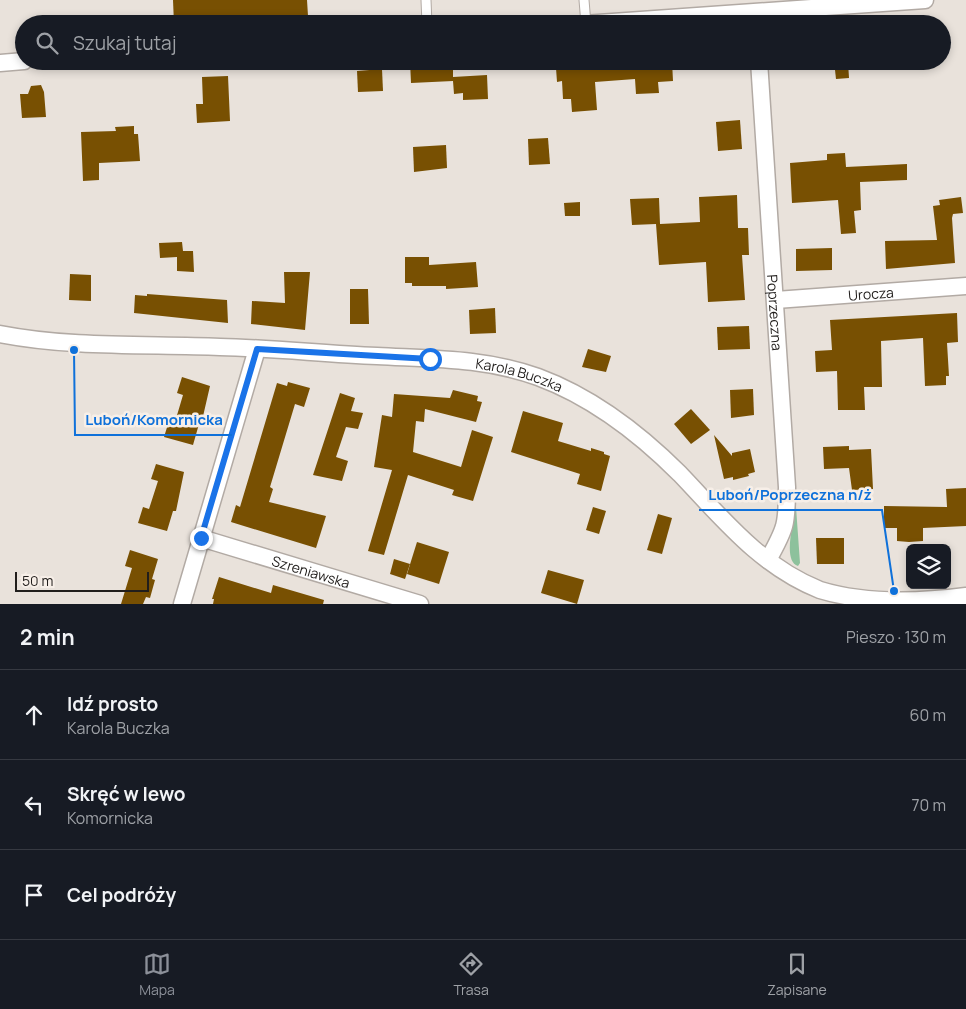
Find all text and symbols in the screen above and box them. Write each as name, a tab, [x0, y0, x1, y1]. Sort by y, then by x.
search box	[15, 15, 951, 70]
icon: search	[33, 29, 61, 57]
text: Szukaj tutaj	[73, 30, 176, 56]
street label: Poprzeczna	[764, 274, 788, 351]
street label: Urocza	[847, 282, 894, 304]
route start	[419, 348, 442, 371]
street label: Karola Buczka	[475, 353, 566, 396]
callout: Luboń/Komornicka	[75, 405, 232, 435]
text: Luboń/Komornicka	[85, 409, 223, 430]
callout: Luboń/Poprzeczna n/ż	[699, 480, 882, 510]
text: Luboń/Poprzeczna n/ż	[708, 484, 872, 505]
route end	[190, 527, 213, 550]
map controls	[906, 544, 951, 589]
button: layers	[906, 544, 951, 589]
street label: Szreniawska	[270, 550, 352, 592]
scale bar	[15, 569, 149, 592]
text: 50 m	[22, 571, 53, 590]
text: 2 min	[20, 623, 75, 651]
text: Pieszo · 130 m	[846, 626, 946, 648]
text: Idź prosto	[67, 691, 158, 717]
icon: ahead	[20, 701, 48, 729]
text: 60 m	[910, 704, 946, 726]
text: Karola Buczka	[67, 717, 170, 739]
text: Skręć w lewo	[67, 781, 186, 807]
icon: left	[20, 791, 48, 819]
text: 70 m	[911, 794, 946, 816]
text: Komornicka	[67, 807, 153, 829]
icon: arrive	[20, 881, 48, 909]
text: Cel podróży	[67, 882, 176, 908]
tab: Mapa	[139, 950, 175, 999]
tab: Trasa	[453, 950, 489, 999]
tab: Zapisane	[767, 950, 827, 999]

